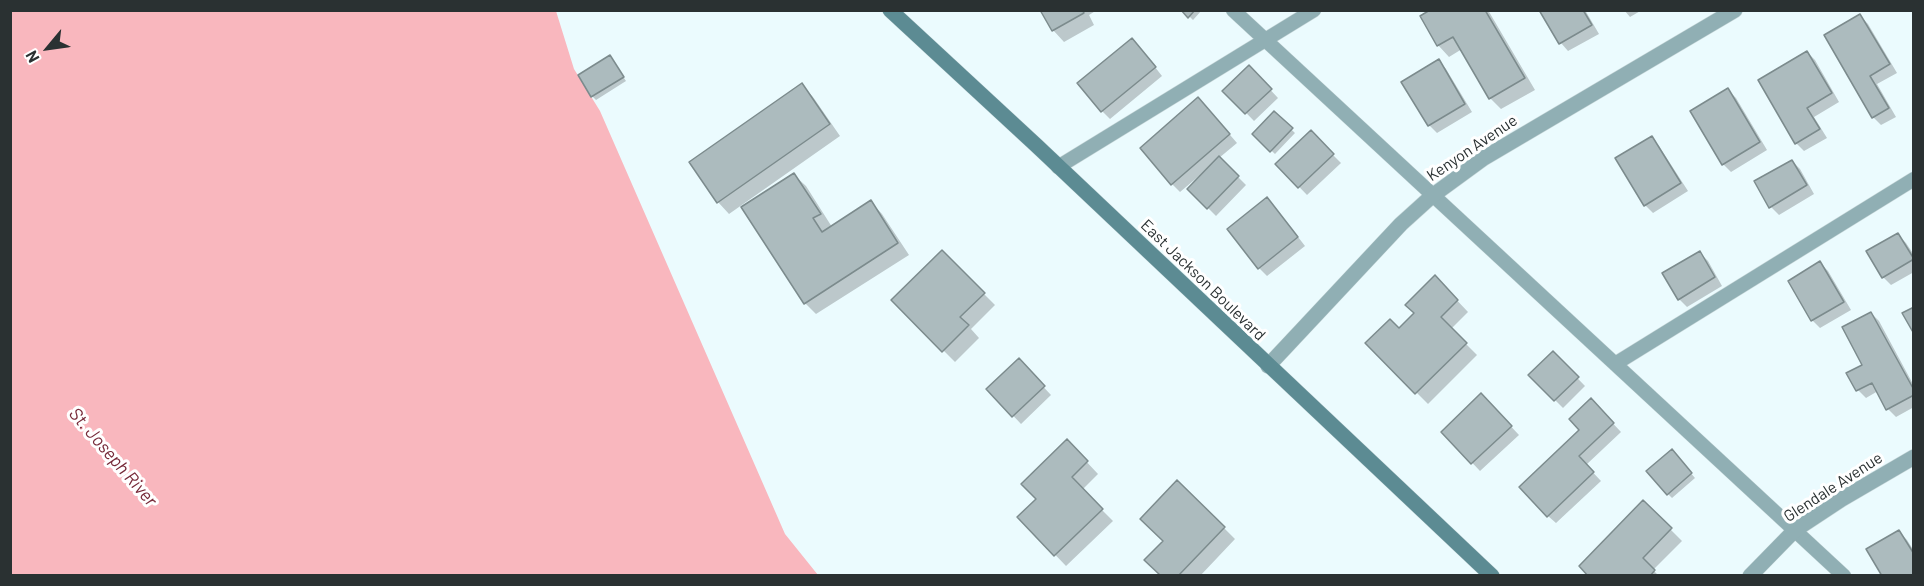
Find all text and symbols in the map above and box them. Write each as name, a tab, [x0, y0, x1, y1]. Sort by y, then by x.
north arrow	[18, 18, 78, 78]
text: N	[21, 48, 43, 66]
street label: Kenyon Avenue	[1423, 111, 1521, 185]
street label: East Jackson Boulevard	[1137, 215, 1269, 345]
water label: St. Joseph River	[64, 403, 162, 511]
street label: Glendale Avenue	[1780, 448, 1886, 526]

